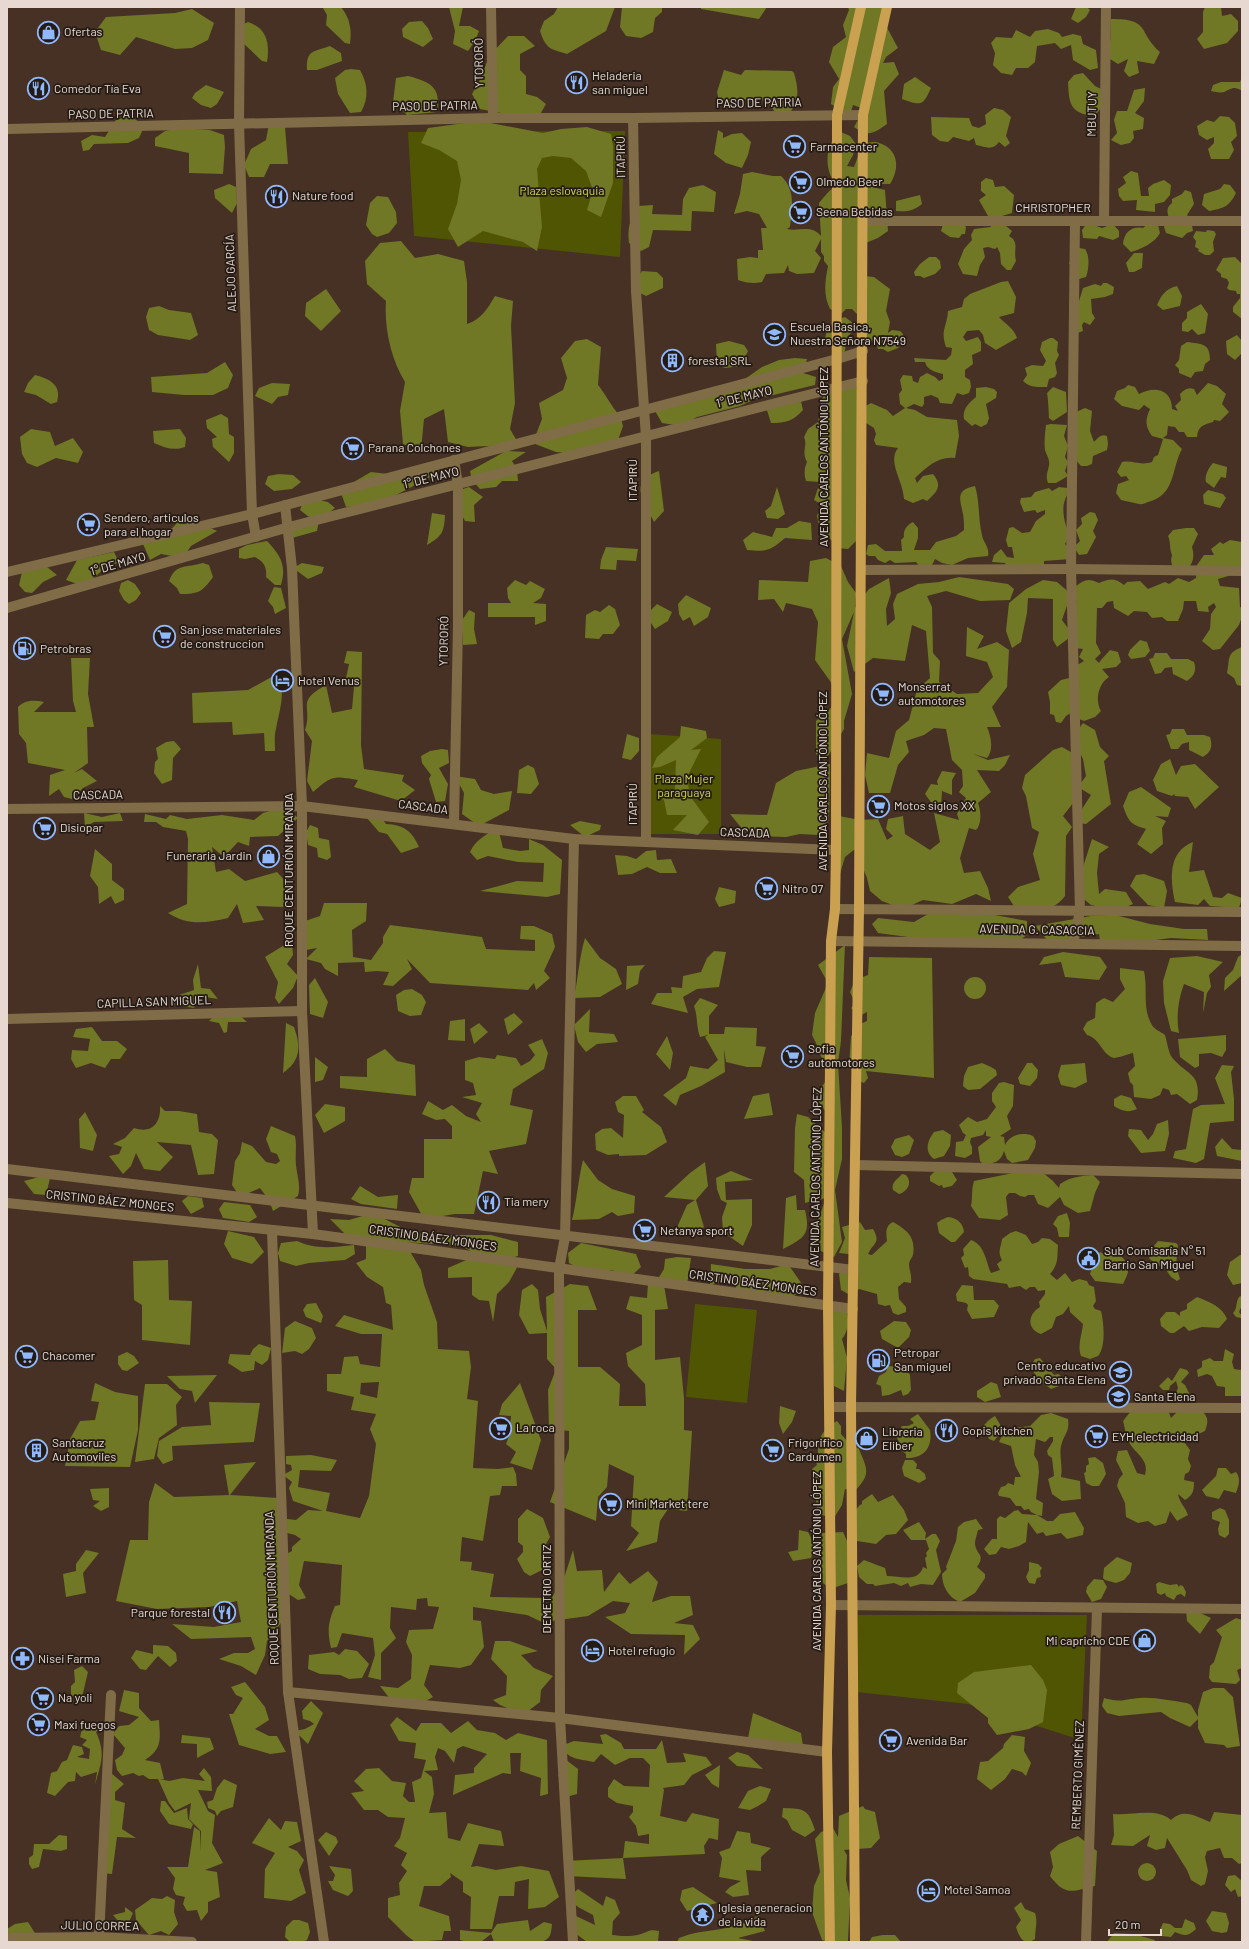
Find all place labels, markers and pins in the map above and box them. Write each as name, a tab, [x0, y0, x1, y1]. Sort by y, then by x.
shop icon: Ofertas	[35, 19, 61, 45]
place label: Ofertas	[64, 24, 103, 38]
place label: Heladeria san miguel	[592, 68, 648, 96]
restaurant icon: Heladeria san miguel	[563, 70, 589, 96]
restaurant icon: Comedor Tía Eva	[26, 76, 52, 102]
place label: Comedor Tía Eva	[54, 81, 141, 95]
supermarket icon: Farmacenter	[782, 134, 808, 160]
place label: Farmacenter	[810, 139, 878, 153]
supermarket icon: Olmedo Beer	[788, 169, 814, 195]
place label: Olmedo Beer	[816, 174, 883, 188]
restaurant icon: Nature food	[263, 183, 289, 209]
place label: Nature food	[292, 188, 353, 202]
supermarket icon: Seena Bebidas	[787, 199, 813, 225]
place label: Seena Bebidas	[816, 204, 893, 218]
place label: Escuela Basica, Nuestra Señora N7549	[790, 319, 906, 347]
school or university icon: Escuela Basica, Nuestra Señora N7549	[762, 321, 788, 347]
building icon: forestal SRL	[659, 348, 685, 374]
place label: forestal SRL	[688, 353, 752, 367]
supermarket icon: Parana Colchones	[339, 435, 365, 461]
place label: Parana Colchones	[368, 440, 461, 454]
place label: Sendero, articulos para el hogar	[104, 510, 199, 538]
supermarket icon: Sendero, articulos para el hogar	[75, 512, 101, 538]
place label: San jose materiales de construccion	[180, 622, 281, 650]
supermarket icon: San jose materiales de construccion	[151, 624, 177, 650]
fuel station icon: Petrobras	[12, 636, 38, 662]
place label: Petrobras	[40, 641, 91, 655]
hotel icon: Hotel Venus	[269, 668, 295, 694]
place label: Hotel Venus	[298, 673, 360, 687]
place label: Monserrat automotores	[898, 679, 965, 707]
supermarket icon: Monserrat automotores	[870, 681, 896, 707]
supermarket icon: Motos siglos XX	[866, 793, 892, 819]
place label: Motos siglos XX	[894, 798, 975, 812]
supermarket icon: Disiopar	[32, 815, 58, 841]
place label: Disiopar	[60, 820, 104, 834]
shop icon: Funeraria Jardin	[255, 843, 281, 869]
place label: Funeraria Jardin	[166, 848, 252, 862]
supermarket icon: Nitro 07	[753, 876, 779, 902]
place label: Nitro 07	[782, 881, 824, 895]
place label: Sofia automotores	[808, 1041, 875, 1069]
supermarket icon: Sofia automotores	[780, 1043, 806, 1069]
restaurant icon: Tia mery	[475, 1189, 501, 1215]
place label: Tia mery	[504, 1194, 549, 1208]
supermarket icon: Netanya sport	[631, 1218, 657, 1244]
place label: Netanya sport	[660, 1223, 733, 1237]
place label: Sub Comisaría N° 51 Barrio San Miguel	[1104, 1243, 1206, 1271]
public building icon: Sub Comisaría N° 51 Barrio San Miguel	[1076, 1245, 1102, 1271]
supermarket icon: Chacomer	[13, 1343, 39, 1369]
place label: Petropar San miguel	[894, 1345, 951, 1373]
fuel station icon: Petropar San miguel	[865, 1347, 891, 1373]
place label: Chacomer	[42, 1348, 96, 1362]
place label: Centro educativo privado Santa Elena	[1003, 1358, 1106, 1386]
school or university icon: Centro educativo privado Santa Elena	[1108, 1360, 1134, 1386]
school or university icon: Santa Elena	[1105, 1384, 1131, 1410]
place label: Santa Elena	[1134, 1389, 1196, 1403]
supermarket icon: La roca	[488, 1415, 514, 1441]
restaurant icon: Gopis kitchen	[934, 1418, 960, 1444]
place label: La roca	[516, 1420, 555, 1434]
place label: Gopis kitchen	[962, 1423, 1033, 1437]
place label: Libreria Eliber	[882, 1424, 923, 1452]
supermarket icon: EYH electricidad	[1083, 1424, 1109, 1450]
shop icon: Libreria Eliber	[854, 1426, 880, 1452]
place label: EYH electricidad	[1112, 1429, 1198, 1443]
place label: Santacruz Automoviles	[52, 1435, 116, 1463]
place label: Frigorifico Cardumen	[788, 1435, 843, 1463]
building icon: Santacruz Automoviles	[23, 1437, 49, 1463]
supermarket icon: Frigorifico Cardumen	[759, 1437, 785, 1463]
supermarket icon: Mini Market tere	[597, 1491, 623, 1517]
place label: Mini Market tere	[626, 1496, 709, 1510]
restaurant icon: Parque forestal	[212, 1600, 238, 1626]
place label: Parque forestal	[131, 1605, 210, 1619]
shop icon: Mi capricho CDE	[1132, 1628, 1158, 1654]
place label: Mi capricho CDE	[1046, 1633, 1130, 1647]
hotel icon: Hotel refugio	[579, 1638, 605, 1664]
place label: Hotel refugio	[608, 1643, 675, 1657]
pharmacy icon: Nisei Farma	[10, 1646, 36, 1672]
place label: Nisei Farma	[38, 1651, 100, 1665]
supermarket icon: Na yoli	[30, 1685, 56, 1711]
place label: Na yoli	[58, 1690, 92, 1704]
supermarket icon: Maxi fuegos	[26, 1712, 52, 1738]
place label: Maxi fuegos	[54, 1717, 116, 1731]
supermarket icon: Avenida Bar	[878, 1728, 904, 1754]
place label: Avenida Bar	[906, 1733, 968, 1747]
hotel icon: Motel Samoa	[916, 1877, 942, 1903]
place label: Motel Samoa	[944, 1882, 1010, 1896]
place label: Iglesia generacion de la vida	[718, 1900, 812, 1928]
temple icon: Iglesia generacion de la vida	[689, 1902, 715, 1928]

